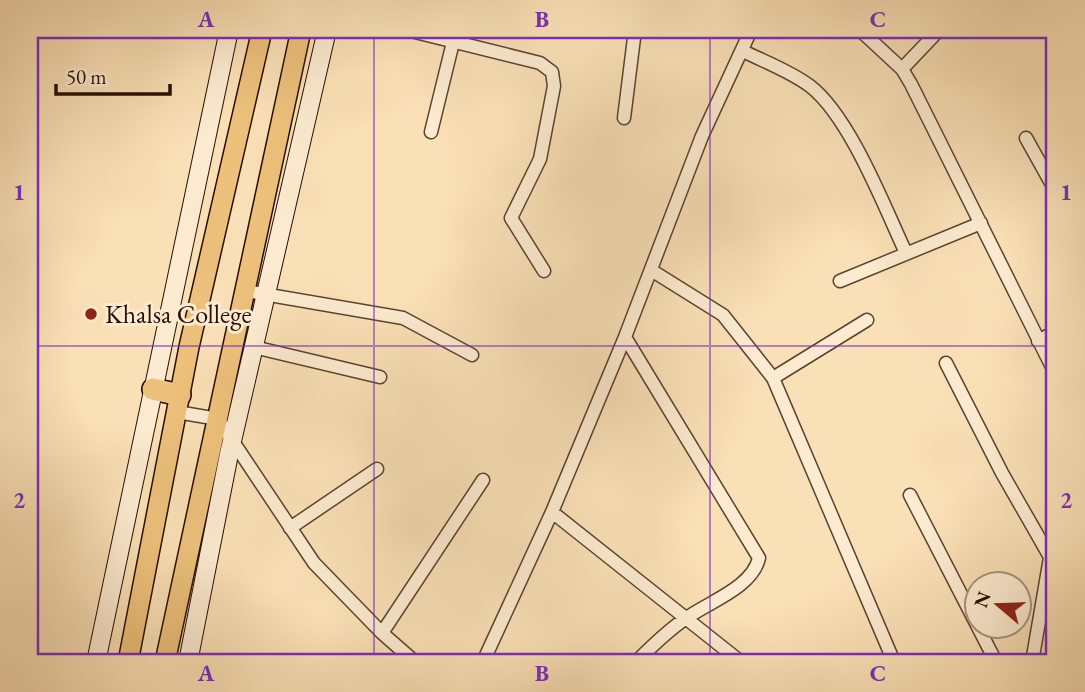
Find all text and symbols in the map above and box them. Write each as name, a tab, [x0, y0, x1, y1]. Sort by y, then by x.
text: A	[197, 4, 215, 34]
text: B	[535, 4, 549, 34]
text: C	[870, 4, 886, 34]
scale bar	[56, 52, 170, 96]
text: 50 m	[66, 63, 107, 90]
text: 1	[13, 177, 25, 207]
text: 1	[1060, 177, 1072, 207]
place label: Khalsa College	[105, 297, 252, 331]
marker: Khalsa College	[83, 306, 99, 322]
text: 2	[13, 485, 25, 515]
text: 2	[1060, 485, 1072, 515]
north arrow	[962, 570, 1032, 640]
text: N	[968, 588, 997, 611]
text: A	[197, 658, 215, 688]
text: B	[535, 658, 549, 688]
text: C	[870, 658, 886, 688]

